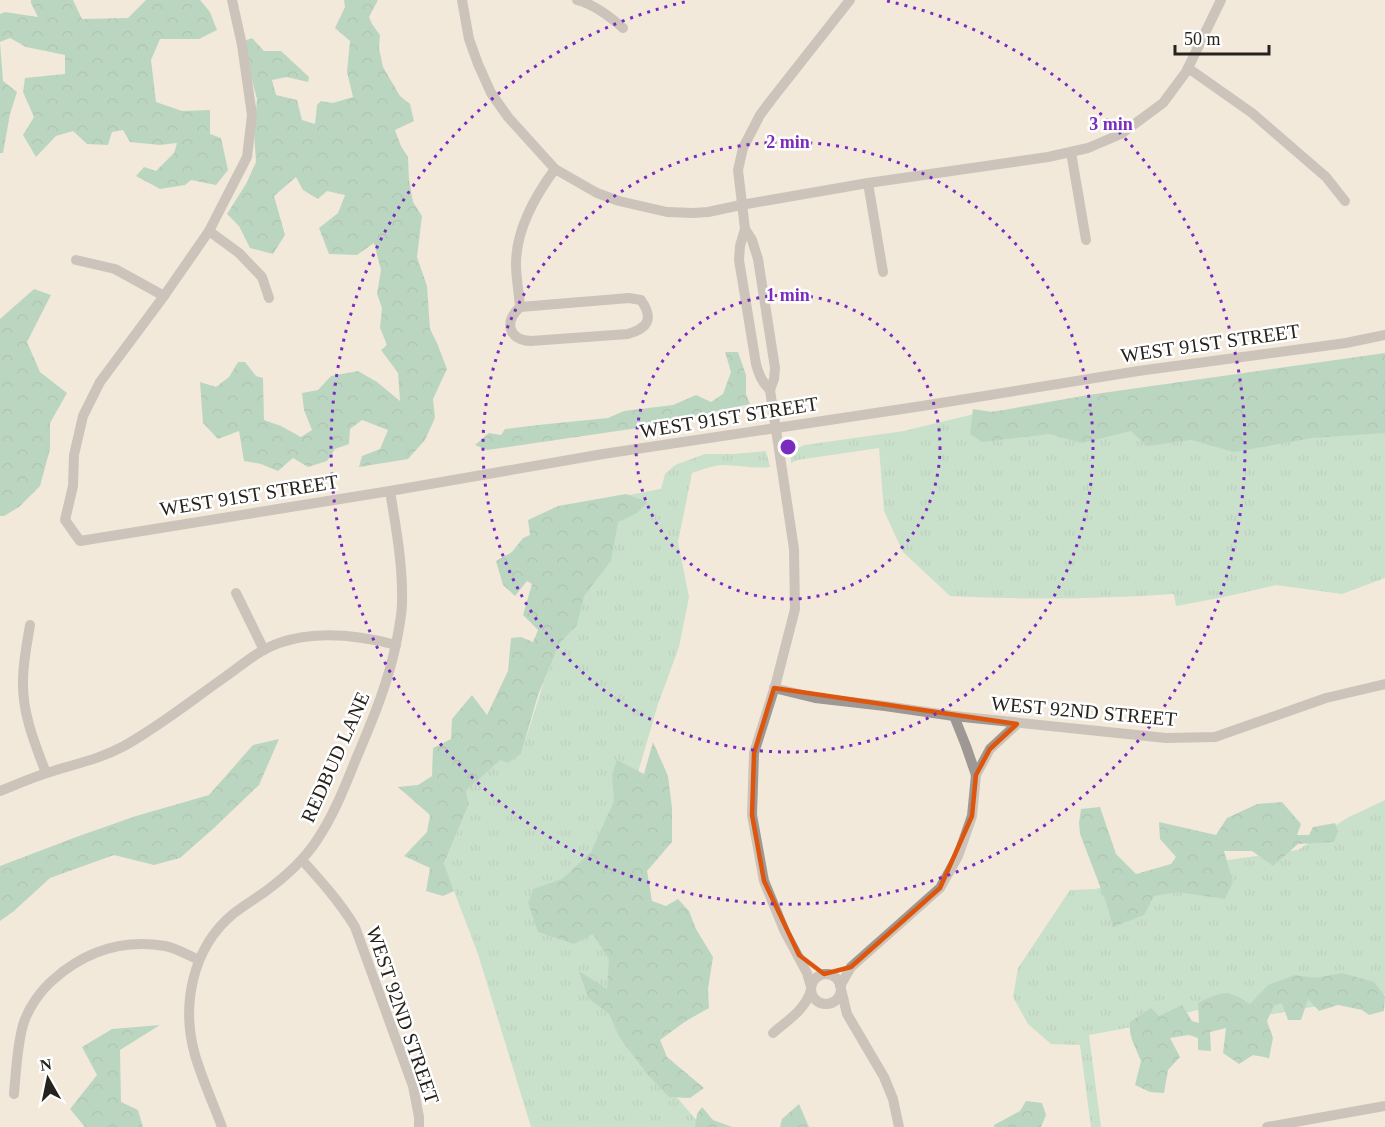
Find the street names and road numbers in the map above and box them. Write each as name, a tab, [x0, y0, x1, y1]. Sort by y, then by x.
street label: WEST 91ST STREET	[1119, 320, 1301, 366]
street label: WEST 91ST STREET	[638, 392, 820, 442]
street label: WEST 91ST STREET	[158, 470, 340, 520]
street label: REDBUD LANE	[296, 688, 374, 826]
street label: WEST 92ND STREET	[990, 692, 1178, 730]
street label: WEST 92ND STREET	[362, 923, 444, 1107]

